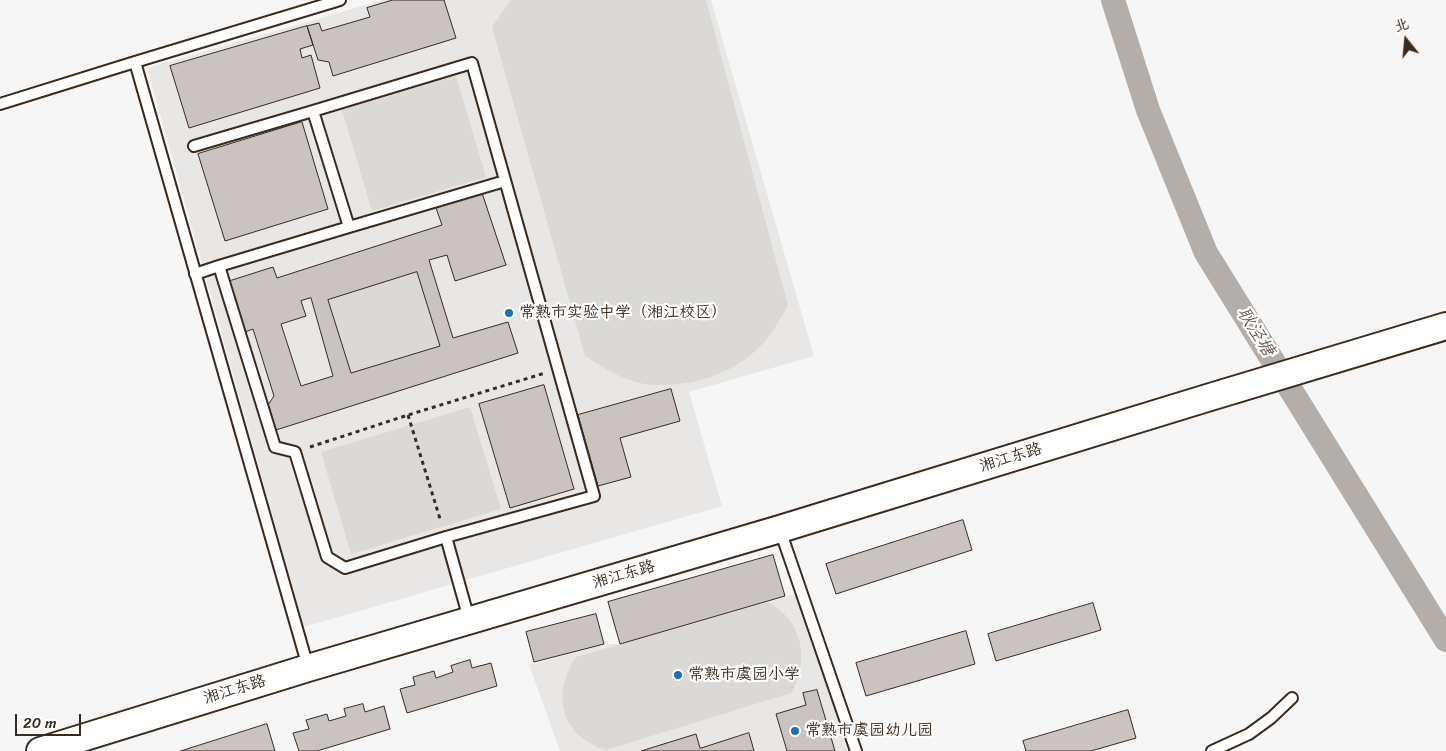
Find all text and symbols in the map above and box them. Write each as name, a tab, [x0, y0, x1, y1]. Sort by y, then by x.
text: 北	[1391, 11, 1412, 39]
north arrow	[1381, 15, 1431, 65]
place label: 常熟市实验中学（湘江校区）	[519, 303, 727, 323]
water label: 耿泾塘	[1232, 303, 1278, 361]
marker: 常熟市实验中学（湘江校区）	[503, 307, 515, 319]
street label: 湘江东路	[978, 439, 1044, 477]
street label: 湘江东路	[591, 557, 657, 593]
place label: 常熟市虞园小学	[688, 665, 800, 685]
marker: 常熟市虞园小学	[672, 669, 684, 681]
street label: 湘江东路	[202, 671, 268, 709]
scale bar	[18, 704, 84, 736]
text: 20 m	[23, 710, 57, 736]
place label: 常熟市虞园幼儿园	[805, 721, 933, 741]
marker: 常熟市虞园幼儿园	[789, 725, 801, 737]

